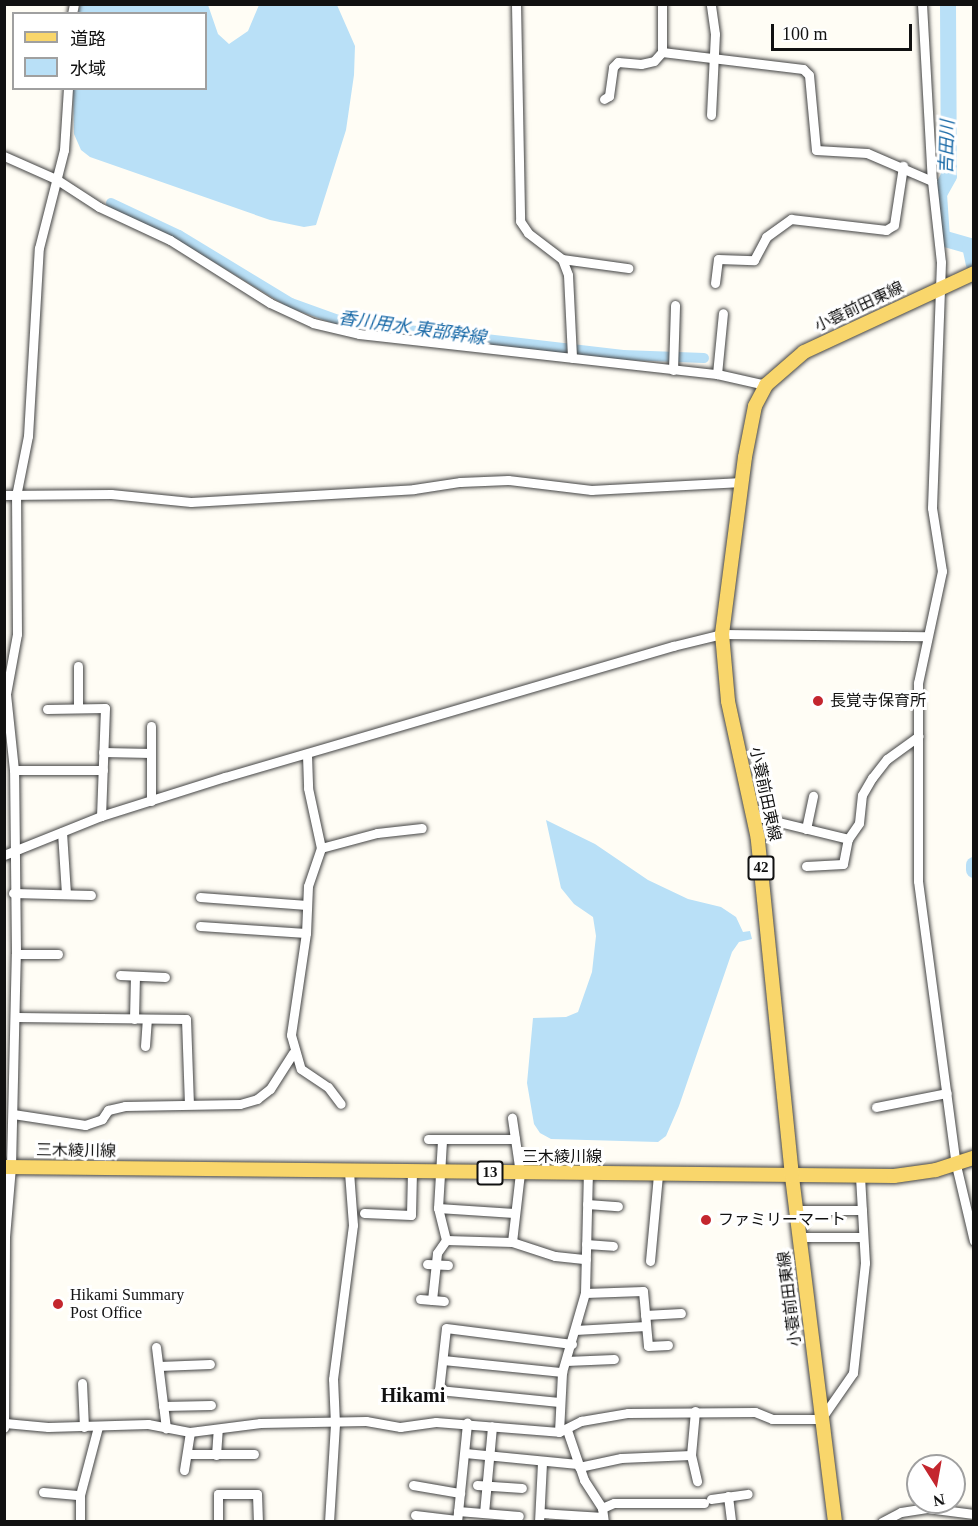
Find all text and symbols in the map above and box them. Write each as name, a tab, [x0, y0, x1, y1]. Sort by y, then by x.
legend	[12, 12, 207, 90]
scale bar	[774, 12, 915, 50]
text: 100 m	[782, 24, 828, 44]
text: 道路	[70, 29, 106, 49]
text: 水域	[70, 59, 106, 79]
water label: 吉田川	[935, 120, 959, 174]
street label: 小蓑前田東線	[811, 278, 907, 336]
water label: 香川用水 東部幹線	[337, 307, 487, 349]
place label: 長覚寺保育所	[830, 691, 926, 711]
marker: 長覚寺保育所	[811, 694, 825, 708]
street label: 小蓑前田東線	[746, 745, 784, 843]
road number: 42	[748, 856, 774, 880]
street label: 三木綾川線	[36, 1141, 116, 1161]
street label: 三木綾川線	[522, 1147, 602, 1167]
road number: 13	[476, 1161, 504, 1185]
place label: ファミリーマート	[718, 1210, 846, 1230]
marker: ファミリーマート	[699, 1213, 713, 1227]
street label: 小蓑前田東線	[775, 1250, 805, 1348]
place label: Hikami Summary Post Office	[70, 1285, 184, 1323]
marker: Hikami Summary Post Office	[51, 1297, 65, 1311]
district label: Hikami	[381, 1383, 445, 1407]
north arrow	[906, 1454, 966, 1514]
text: N	[932, 1491, 946, 1510]

